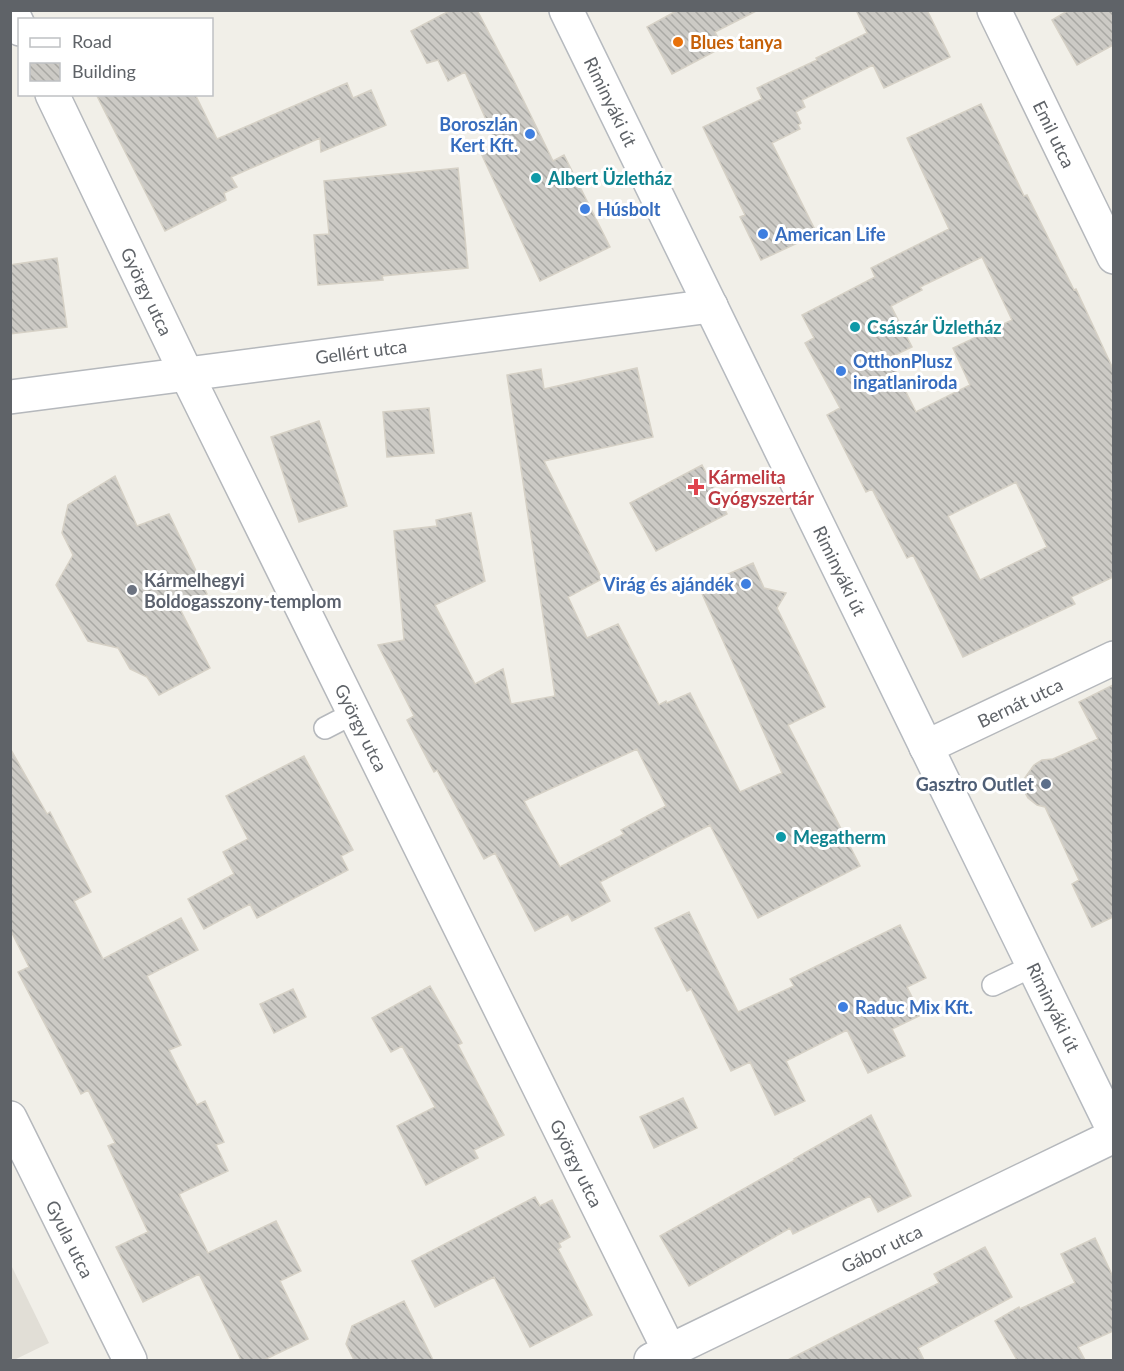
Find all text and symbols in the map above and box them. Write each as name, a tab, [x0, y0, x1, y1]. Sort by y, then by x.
legend	[18, 18, 213, 96]
text: Road	[72, 30, 112, 52]
place label: Blues tanya	[690, 31, 782, 53]
marker: Blues tanya	[671, 35, 685, 49]
street label: Riminyáki út	[580, 53, 642, 151]
text: Building	[72, 60, 136, 82]
street label: Emil utca	[1029, 97, 1080, 171]
place label: Boroszlán Kert Kft.	[439, 113, 518, 156]
marker: Boroszlán Kert Kft.	[523, 127, 537, 141]
place label: Albert Üzletház	[547, 167, 672, 189]
marker: Albert Üzletház	[529, 171, 543, 185]
place label: Húsbolt	[597, 198, 661, 220]
marker: Húsbolt	[578, 202, 592, 216]
place label: American Life	[774, 223, 886, 245]
marker: American Life	[756, 227, 770, 241]
street label: György utca	[116, 244, 177, 339]
place label: Császár Üzletház	[867, 316, 1002, 338]
marker: Császár Üzletház	[848, 320, 862, 334]
street label: Gellért utca	[314, 335, 408, 368]
place label: OtthonPlusz ingatlaniroda	[853, 350, 957, 393]
marker: OtthonPlusz ingatlaniroda	[834, 364, 848, 378]
place label: Kármelita Gyógyszertár	[708, 466, 814, 509]
marker: Kármelita Gyógyszertár	[689, 480, 703, 494]
street label: Riminyáki út	[809, 522, 871, 620]
place label: Kármelhegyi Boldogasszony-templom	[144, 569, 341, 612]
place label: Virág és ajándék	[602, 573, 734, 595]
marker: Virág és ajándék	[739, 577, 753, 591]
marker: Kármelhegyi Boldogasszony-templom	[125, 583, 139, 597]
street label: Bernát utca	[974, 673, 1066, 732]
street label: György utca	[330, 680, 392, 775]
place label: Gasztro Outlet	[916, 773, 1034, 795]
marker: Gasztro Outlet	[1039, 777, 1053, 791]
place label: Megatherm	[793, 826, 886, 848]
marker: Megatherm	[774, 830, 788, 844]
street label: Riminyáki út	[1022, 959, 1085, 1056]
place label: Raduc Mix Kft.	[855, 996, 973, 1018]
marker: Raduc Mix Kft.	[836, 1000, 850, 1014]
street label: György utca	[546, 1116, 608, 1211]
street label: Gyula utca	[41, 1196, 98, 1281]
street label: Gábor utca	[837, 1220, 925, 1277]

